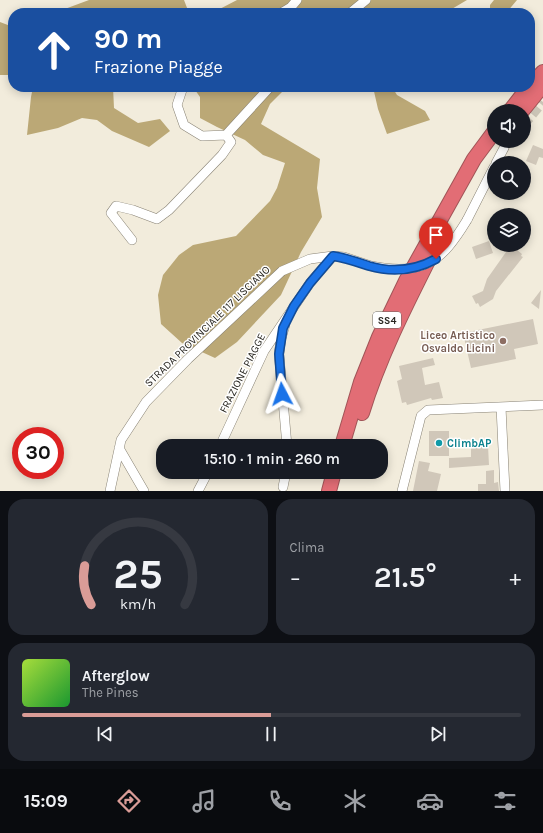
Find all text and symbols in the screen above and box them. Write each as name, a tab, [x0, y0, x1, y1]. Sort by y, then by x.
text: 90 m	[94, 22, 162, 55]
icon: ahead	[28, 24, 80, 76]
text: Frazione Piagge	[94, 56, 223, 78]
map controls	[487, 104, 531, 252]
button: sound	[487, 104, 531, 148]
button: search	[487, 156, 531, 200]
button: layers	[487, 208, 531, 252]
pin	[419, 218, 453, 259]
icon: arrive	[425, 224, 447, 246]
street label: STRADA PROVINCIALE 117 LISCIANO	[142, 263, 273, 390]
road number: SS4	[373, 312, 401, 328]
place label: Liceo Artistico Osvaldo Licini	[420, 329, 495, 355]
street label: FRAZIONE PIAGGE	[217, 331, 268, 415]
marker: Liceo Artistico Osvaldo Licini	[498, 336, 508, 346]
position arrow	[261, 373, 303, 415]
speed limit sign: 30	[12, 427, 64, 479]
place label: ClimbAP	[447, 437, 492, 450]
marker: ClimbAP	[434, 438, 444, 448]
text: 15:10 · 1 min · 260 m	[204, 450, 340, 468]
text: Clima	[290, 540, 324, 555]
text: 25	[113, 550, 162, 598]
text: 21.5°	[374, 559, 437, 595]
text: −	[290, 565, 301, 591]
text: +	[509, 565, 521, 591]
text: km/h	[120, 596, 156, 613]
text: Afterglow	[82, 667, 150, 685]
text: The Pines	[82, 685, 139, 700]
icon: previous	[94, 723, 116, 745]
icon: pause	[260, 723, 282, 745]
icon: next	[427, 723, 449, 745]
icon: directions	[115, 787, 143, 815]
icon: music	[190, 787, 218, 815]
icon: phone	[266, 787, 294, 815]
icon: climate	[341, 787, 369, 815]
icon: car	[416, 787, 444, 815]
icon: filters	[491, 787, 519, 815]
text: 15:09	[24, 790, 68, 812]

